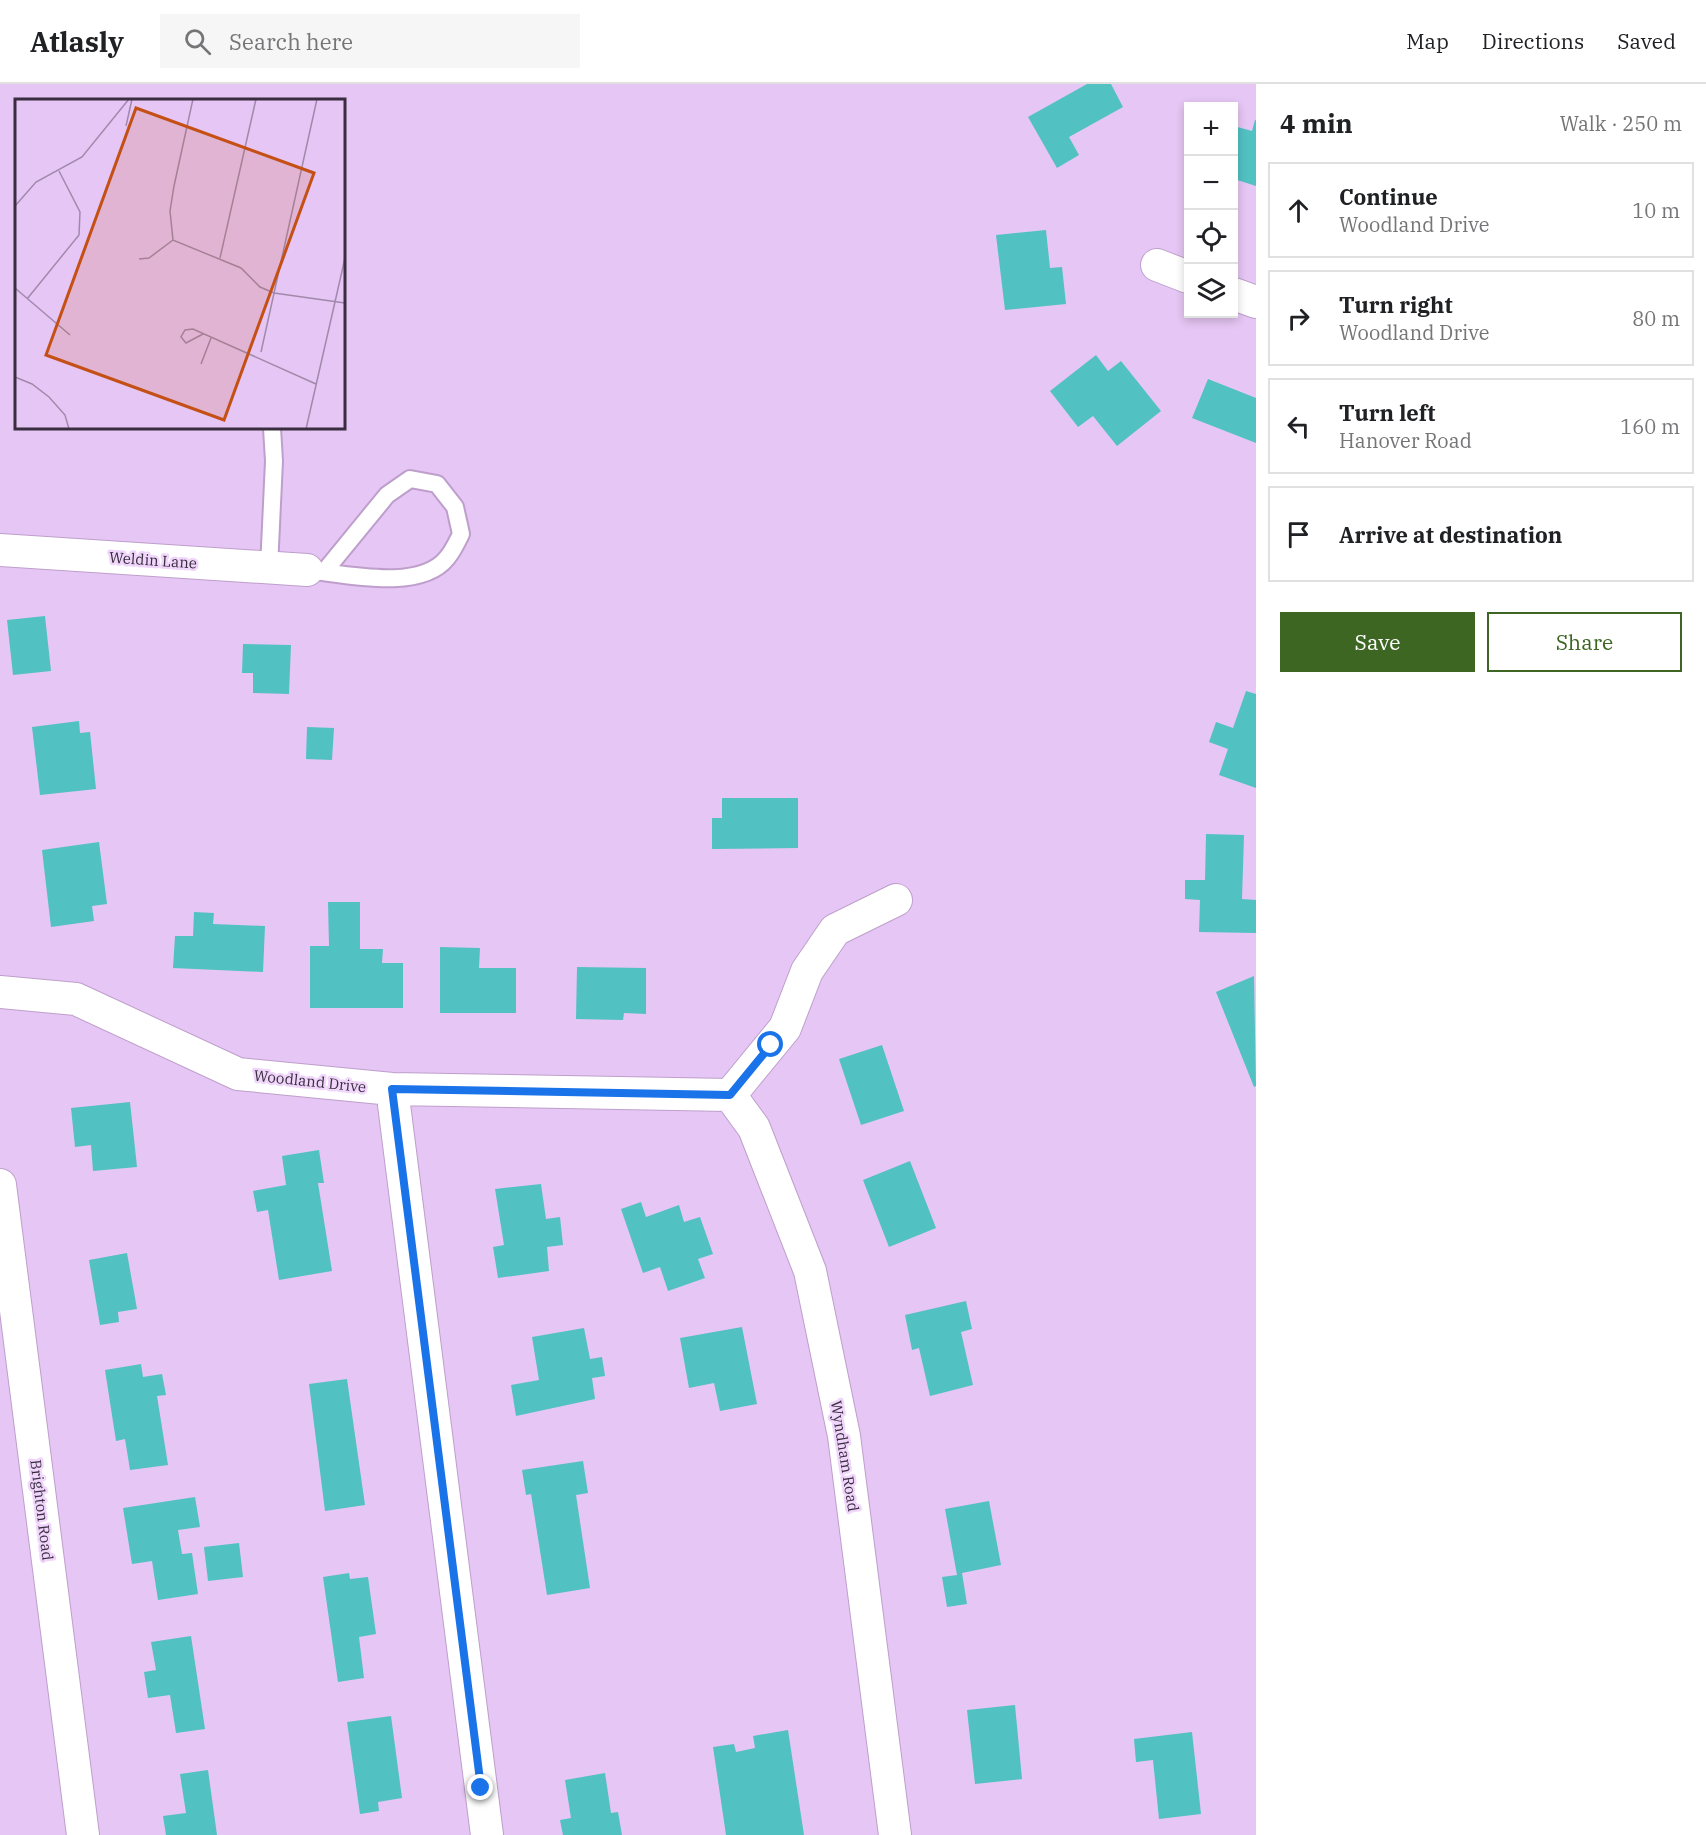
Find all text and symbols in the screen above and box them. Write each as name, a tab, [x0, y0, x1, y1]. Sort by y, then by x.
search box	[160, 14, 580, 68]
text: Atlasly	[30, 23, 124, 60]
icon: search	[181, 25, 214, 58]
text: Search here	[229, 27, 353, 56]
text: Map	[1406, 27, 1449, 55]
text: Directions	[1482, 27, 1584, 55]
text: Saved	[1617, 27, 1676, 55]
inset map	[15, 99, 345, 429]
map controls	[1184, 102, 1238, 318]
button: +	[1184, 102, 1238, 156]
text: 4 min	[1280, 106, 1353, 140]
text: Walk · 250 m	[1560, 110, 1682, 137]
button: −	[1184, 156, 1238, 210]
text: Continue	[1339, 182, 1438, 211]
icon: ahead	[1282, 194, 1315, 227]
text: 10 m	[1632, 197, 1680, 224]
button: locate	[1184, 210, 1238, 264]
text: Woodland Drive	[1339, 211, 1490, 238]
button: layers	[1184, 264, 1238, 318]
text: Turn right	[1339, 290, 1453, 319]
icon: right	[1282, 302, 1315, 335]
text: 80 m	[1632, 305, 1680, 332]
text: Woodland Drive	[1339, 319, 1490, 346]
text: Turn left	[1339, 398, 1435, 427]
icon: left	[1282, 410, 1315, 443]
text: 160 m	[1620, 413, 1680, 440]
text: Hanover Road	[1339, 427, 1472, 454]
icon: arrive	[1282, 518, 1315, 551]
text: Arrive at destination	[1339, 520, 1562, 549]
street label: Weldin Lane	[108, 547, 198, 573]
button: Save	[1280, 612, 1475, 672]
button: Share	[1487, 612, 1682, 672]
route start	[757, 1031, 783, 1057]
street label: Woodland Drive	[253, 1066, 367, 1096]
street label: Wyndham Road	[827, 1399, 863, 1513]
street label: Brighton Road	[26, 1458, 58, 1562]
route end	[467, 1774, 493, 1800]

